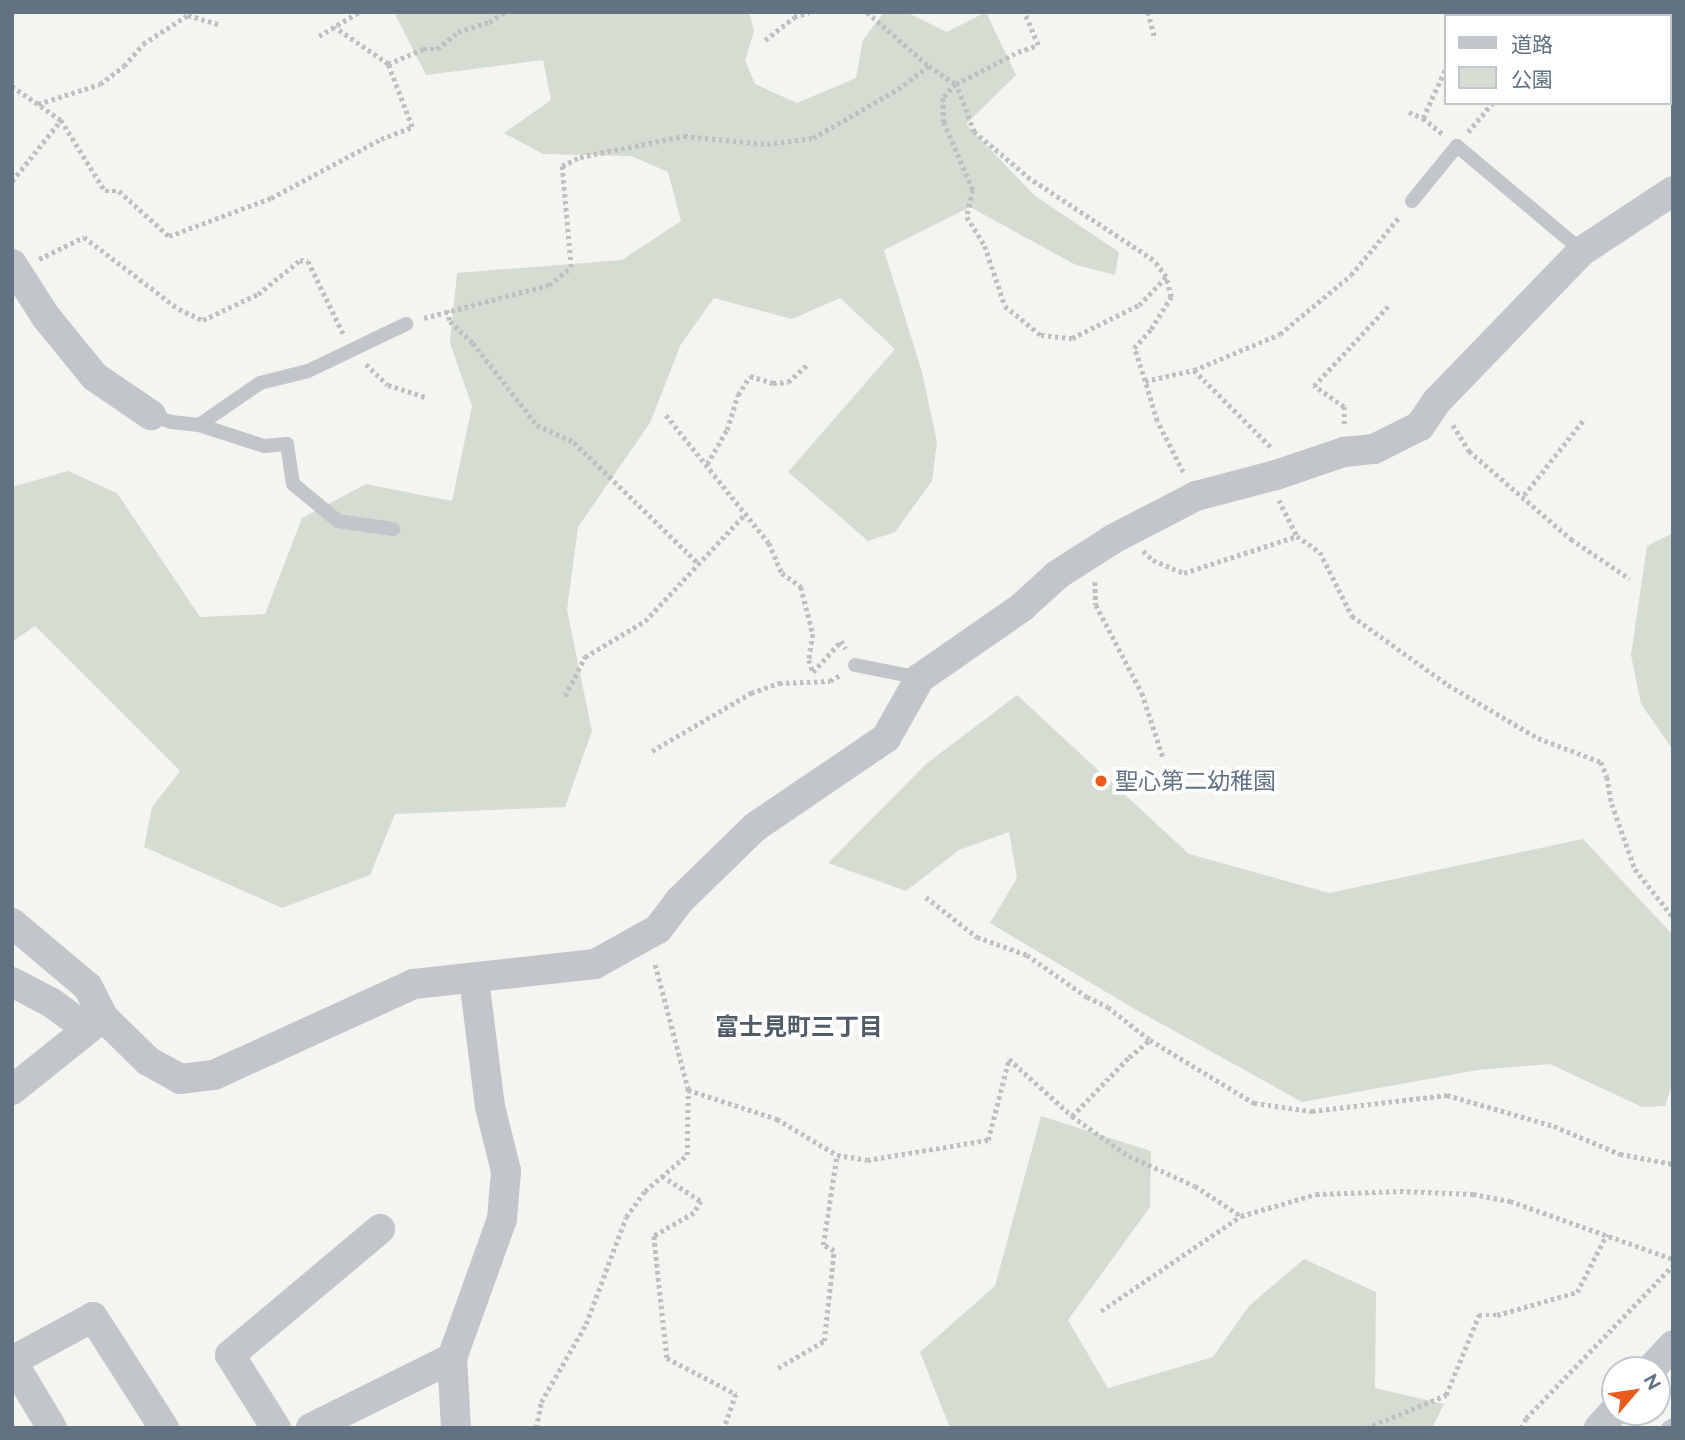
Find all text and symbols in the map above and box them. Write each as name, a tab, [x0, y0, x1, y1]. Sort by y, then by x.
legend	[1444, 14, 1671, 105]
text: 道路	[1511, 32, 1553, 57]
text: 公園	[1511, 67, 1553, 92]
place label: 聖心第二幼稚園	[1115, 767, 1276, 795]
marker: 聖心第二幼稚園	[1093, 773, 1109, 789]
district label: 富士見町三丁目	[715, 1013, 883, 1041]
north arrow	[1601, 1356, 1671, 1426]
text: N	[1639, 1370, 1666, 1393]

